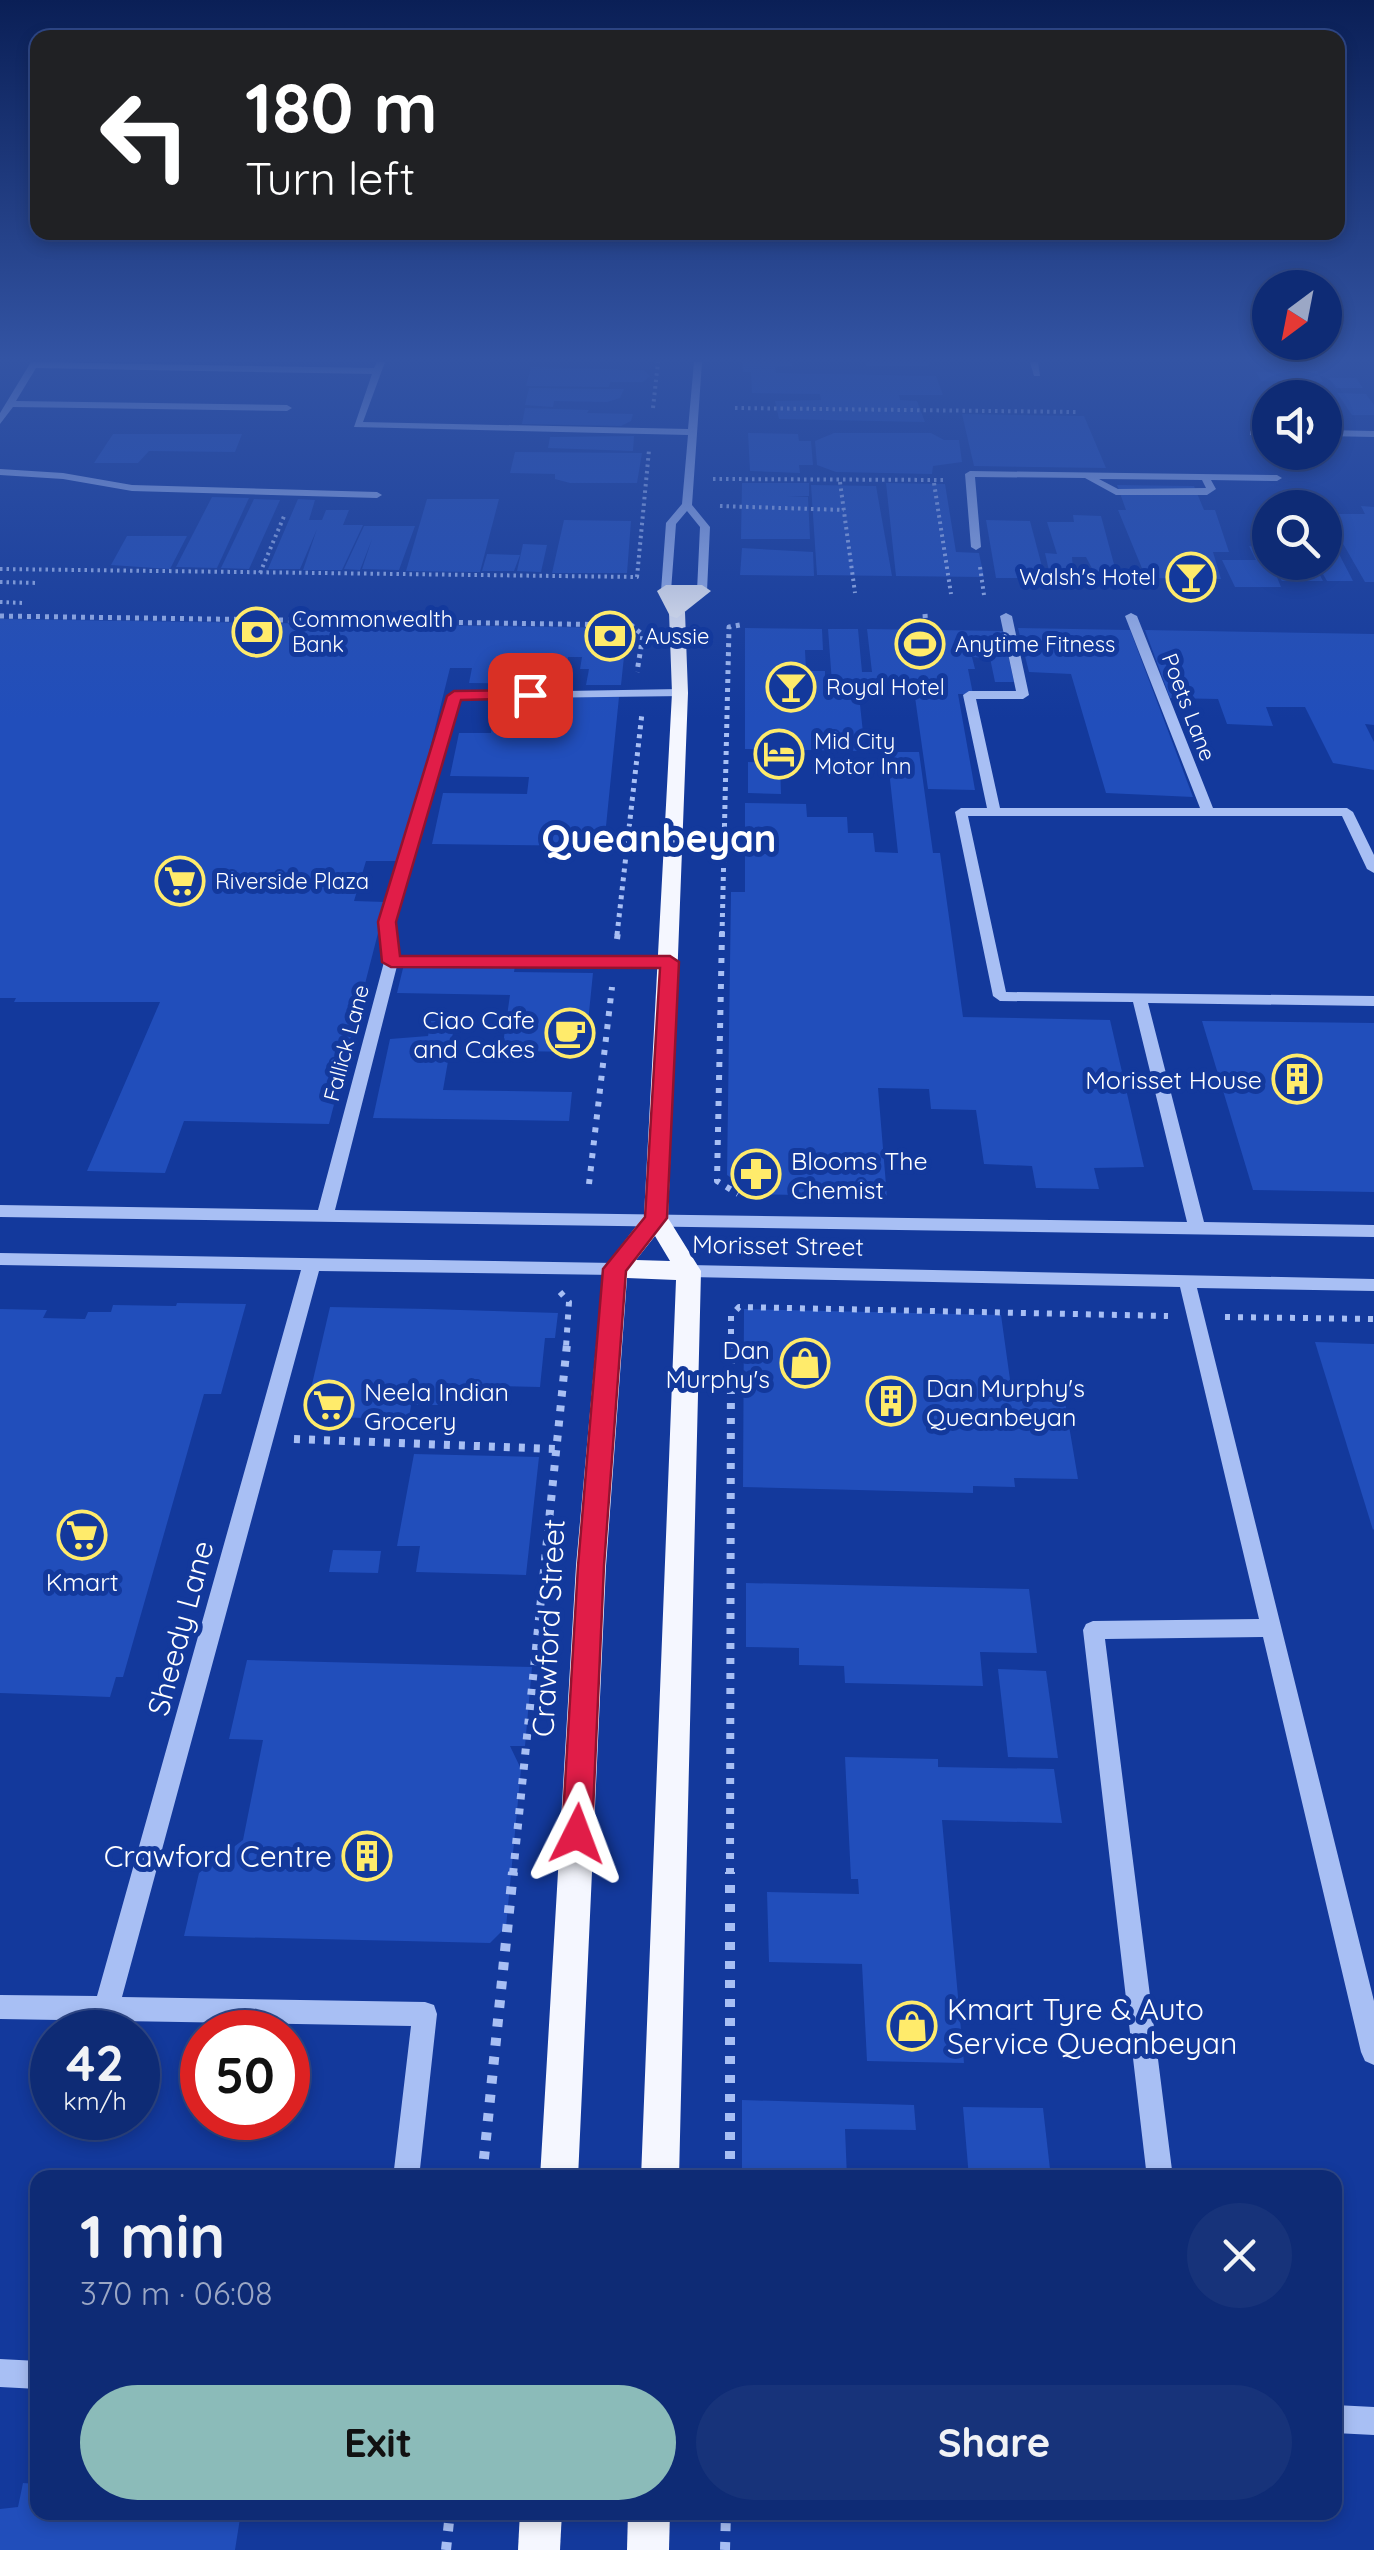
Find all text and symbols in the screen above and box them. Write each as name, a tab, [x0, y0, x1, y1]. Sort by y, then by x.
text: 180 m	[245, 63, 438, 151]
icon: left	[80, 70, 210, 200]
text: Turn left	[245, 150, 415, 206]
north arrow	[1252, 270, 1342, 360]
map controls	[1252, 270, 1342, 580]
button: sound	[1252, 380, 1342, 470]
button: search	[1252, 490, 1342, 580]
bar icon: Walsh's Hotel	[1165, 551, 1217, 603]
place label: Walsh's Hotel	[1019, 563, 1156, 591]
place label: Commonwealth Bank	[292, 605, 453, 658]
bank icon: Commonwealth Bank	[231, 606, 283, 658]
bank icon: Aussie	[584, 610, 636, 662]
sports icon: Anytime Fitness	[894, 618, 946, 670]
place label: Aussie	[645, 622, 709, 650]
place label: Anytime Fitness	[955, 630, 1115, 658]
street label: Poets Lane	[1156, 649, 1222, 765]
pin	[488, 653, 573, 738]
bar icon: Royal Hotel	[765, 661, 817, 713]
icon: arrive	[503, 668, 558, 723]
place label: Royal Hotel	[826, 673, 945, 701]
place label: Mid City Motor Inn	[814, 727, 912, 780]
hotel icon: Mid City Motor Inn	[753, 728, 805, 780]
district label: Queanbeyan	[542, 814, 777, 862]
supermarket icon: Riverside Plaza	[154, 855, 206, 907]
place label: Riverside Plaza	[215, 867, 369, 895]
street label: Fallick Lane	[317, 982, 375, 1104]
place label: Ciao Cafe and Cakes	[413, 1004, 535, 1064]
cafe icon: Ciao Cafe and Cakes	[544, 1007, 596, 1059]
building icon: Morisset House	[1271, 1053, 1323, 1105]
place label: Morisset House	[1085, 1064, 1262, 1095]
place label: Blooms The Chemist	[791, 1145, 928, 1205]
pharmacy icon: Blooms The Chemist	[730, 1148, 782, 1200]
street label: Morisset Street	[692, 1228, 864, 1262]
place label: Dan Murphy's	[665, 1334, 770, 1394]
shop icon: Dan Murphy's	[779, 1337, 831, 1389]
place label: Dan Murphy's Queanbeyan	[926, 1372, 1085, 1432]
building icon: Dan Murphy's Queanbeyan	[865, 1375, 917, 1427]
place label: Neela Indian Grocery	[364, 1376, 509, 1436]
supermarket icon: Neela Indian Grocery	[303, 1379, 355, 1431]
supermarket icon: Kmart	[56, 1509, 108, 1561]
street label: Crawford Street	[523, 1518, 573, 1738]
street label: Sheedy Lane	[138, 1536, 222, 1720]
place label: Kmart	[46, 1566, 118, 1597]
position arrow	[525, 1782, 629, 1886]
building icon: Crawford Centre	[341, 1830, 393, 1882]
place label: Crawford Centre	[104, 1837, 332, 1875]
place label: Kmart Tyre & Auto Service Queanbeyan	[947, 1990, 1237, 2062]
shop icon: Kmart Tyre & Auto Service Queanbeyan	[886, 2000, 938, 2052]
speed limit sign: 50	[180, 2010, 310, 2140]
text: 42	[66, 2031, 124, 2094]
text: km/h	[63, 2085, 127, 2116]
text: 1 min	[80, 2198, 225, 2273]
button: close	[1187, 2203, 1292, 2308]
text: 370 m · 06:08	[80, 2273, 272, 2313]
button: Exit	[80, 2385, 676, 2500]
button: Share	[696, 2385, 1292, 2500]

